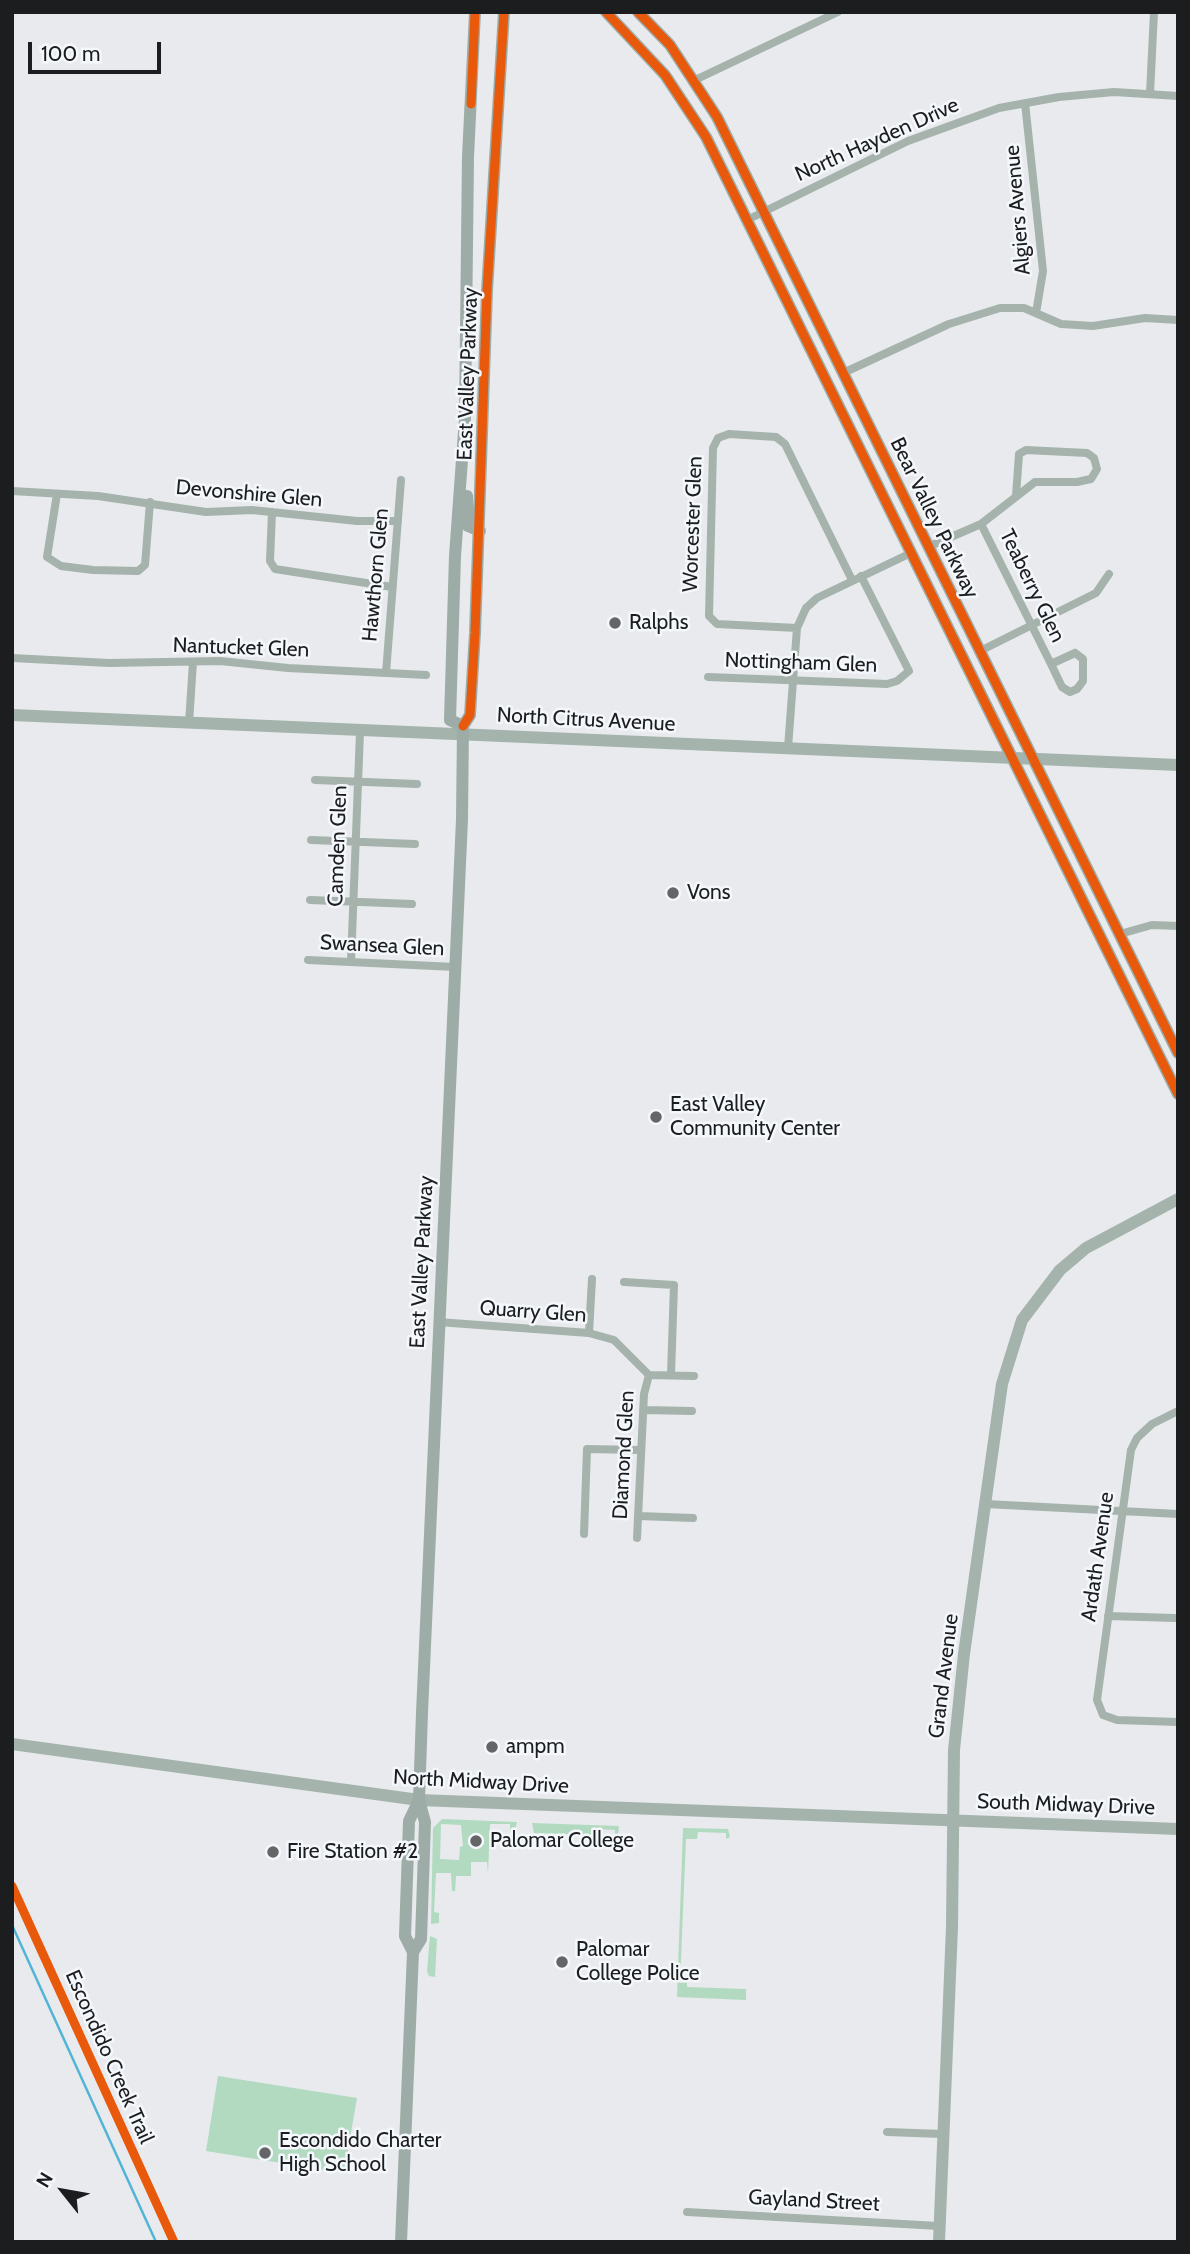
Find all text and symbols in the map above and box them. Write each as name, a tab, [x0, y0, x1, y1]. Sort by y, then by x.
scale bar	[32, 28, 164, 72]
text: 100 m	[41, 41, 100, 66]
street label: North Hayden Drive	[791, 93, 963, 187]
street label: Algiers Avenue	[1000, 144, 1036, 276]
street label: East Valley Parkway	[452, 287, 484, 461]
street label: Bear Valley Parkway	[884, 433, 984, 603]
street label: Worcester Glen	[678, 455, 708, 593]
street label: Devonshire Glen	[175, 475, 323, 513]
street label: Hawthorn Glen	[358, 507, 394, 643]
street label: Teaberry Glen	[994, 525, 1070, 647]
place label: Ralphs	[629, 610, 688, 636]
marker: Ralphs	[607, 615, 623, 631]
street label: Nantucket Glen	[172, 633, 310, 663]
street label: Nottingham Glen	[724, 648, 878, 678]
street label: North Citrus Avenue	[496, 703, 676, 737]
street label: Camden Glen	[323, 785, 353, 907]
place label: Vons	[687, 880, 731, 906]
marker: Vons	[665, 885, 681, 901]
street label: Swansea Glen	[319, 930, 445, 962]
place label: East Valley Community Center	[670, 1092, 840, 1142]
marker: East Valley Community Center	[648, 1109, 664, 1125]
street label: East Valley Parkway	[405, 1175, 439, 1349]
street label: Quarry Glen	[479, 1296, 587, 1328]
street label: Diamond Glen	[608, 1390, 640, 1520]
street label: Ardath Avenue	[1076, 1491, 1120, 1623]
street label: Grand Avenue	[924, 1612, 964, 1740]
place label: ampm	[506, 1734, 565, 1760]
marker: ampm	[484, 1739, 500, 1755]
street label: North Midway Drive	[392, 1765, 570, 1799]
street label: South Midway Drive	[977, 1789, 1155, 1821]
place label: Palomar College	[490, 1828, 634, 1854]
marker: Palomar College	[468, 1833, 484, 1849]
place label: Fire Station #2	[287, 1839, 418, 1865]
marker: Fire Station #2	[265, 1844, 281, 1860]
place label: Palomar College Police	[576, 1937, 700, 1987]
marker: Palomar College Police	[554, 1954, 570, 1970]
street label: Escondido Creek Trail	[59, 1966, 159, 2148]
place label: Escondido Charter High School	[279, 2128, 441, 2178]
marker: Escondido Charter High School	[257, 2145, 273, 2161]
north arrow	[28, 2156, 98, 2226]
text: N	[31, 2168, 58, 2192]
street label: Gayland Street	[748, 2185, 880, 2217]

